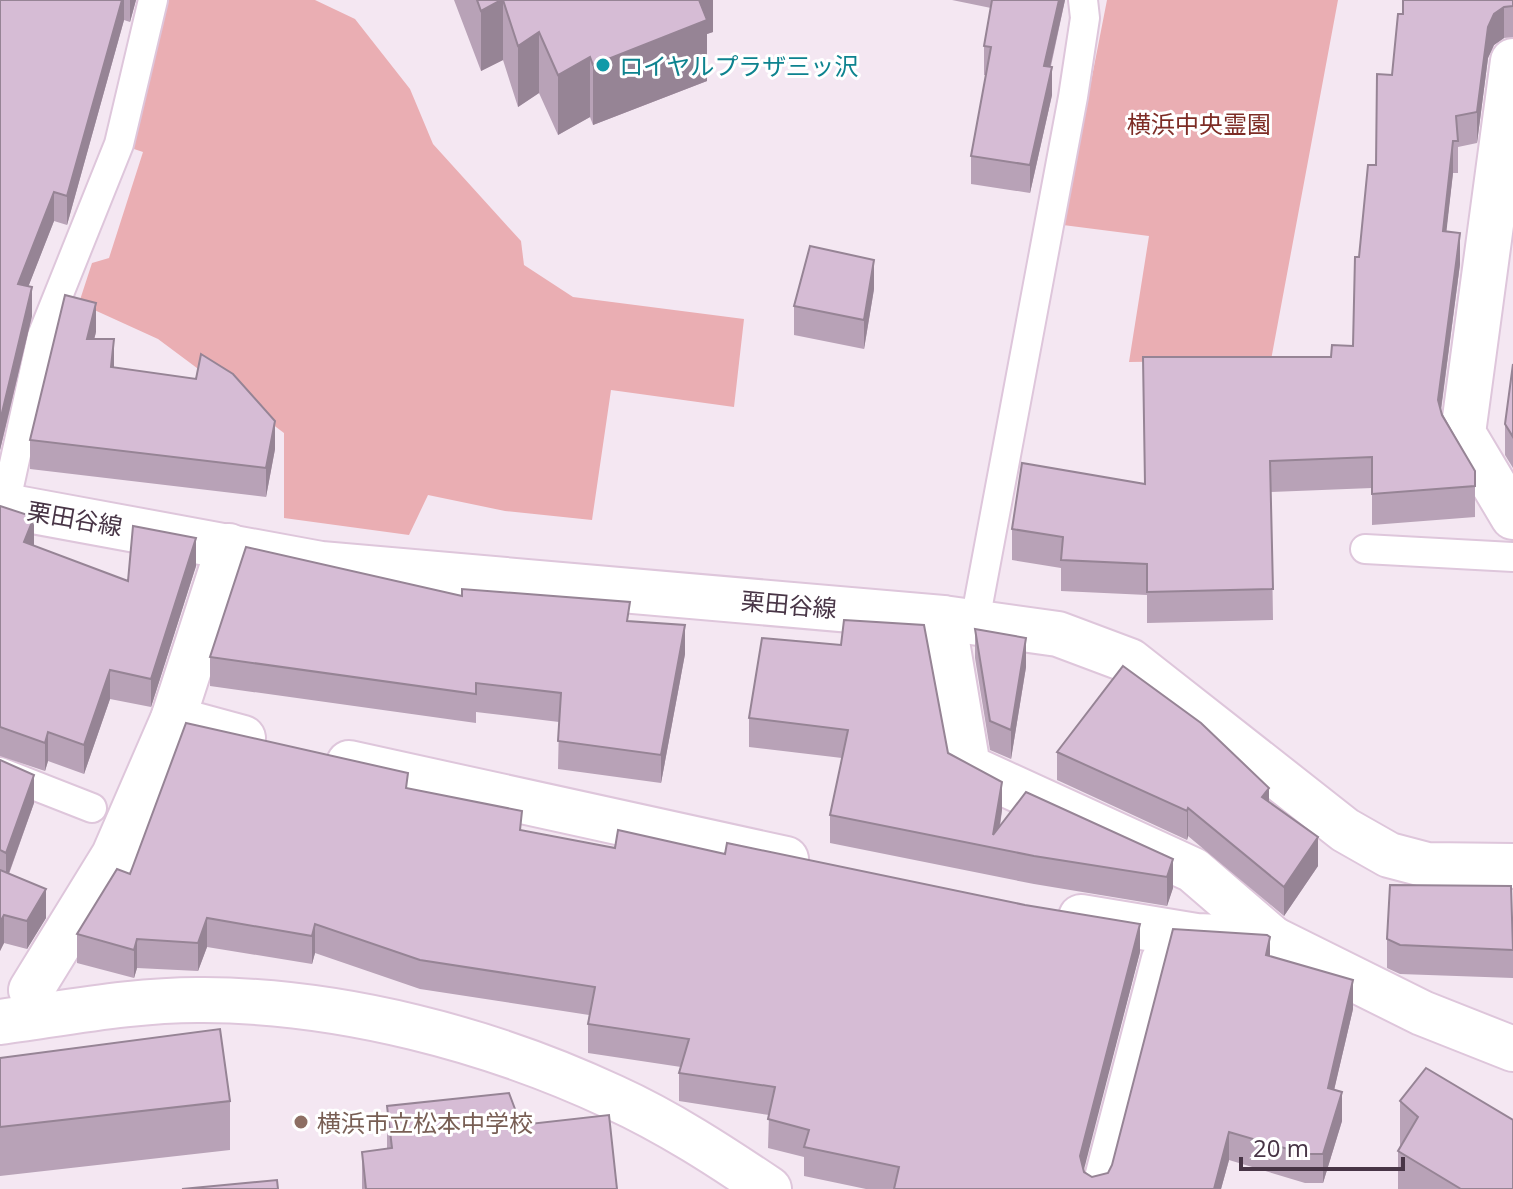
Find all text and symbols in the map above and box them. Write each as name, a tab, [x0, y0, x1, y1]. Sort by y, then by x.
place label: ロイヤルプラザ三ッ沢	[619, 49, 858, 82]
marker: ロイヤルプラザ三ッ沢	[594, 56, 612, 74]
park label: 横浜中央霊園	[1127, 107, 1271, 140]
street label: 栗田谷線	[25, 493, 125, 543]
street label: 栗田谷線	[740, 583, 838, 625]
place label: 横浜市立松本中学校	[317, 1106, 533, 1139]
marker: 横浜市立松本中学校	[292, 1113, 310, 1131]
scale bar	[1241, 1121, 1403, 1171]
text: 20 m	[1253, 1131, 1309, 1164]

